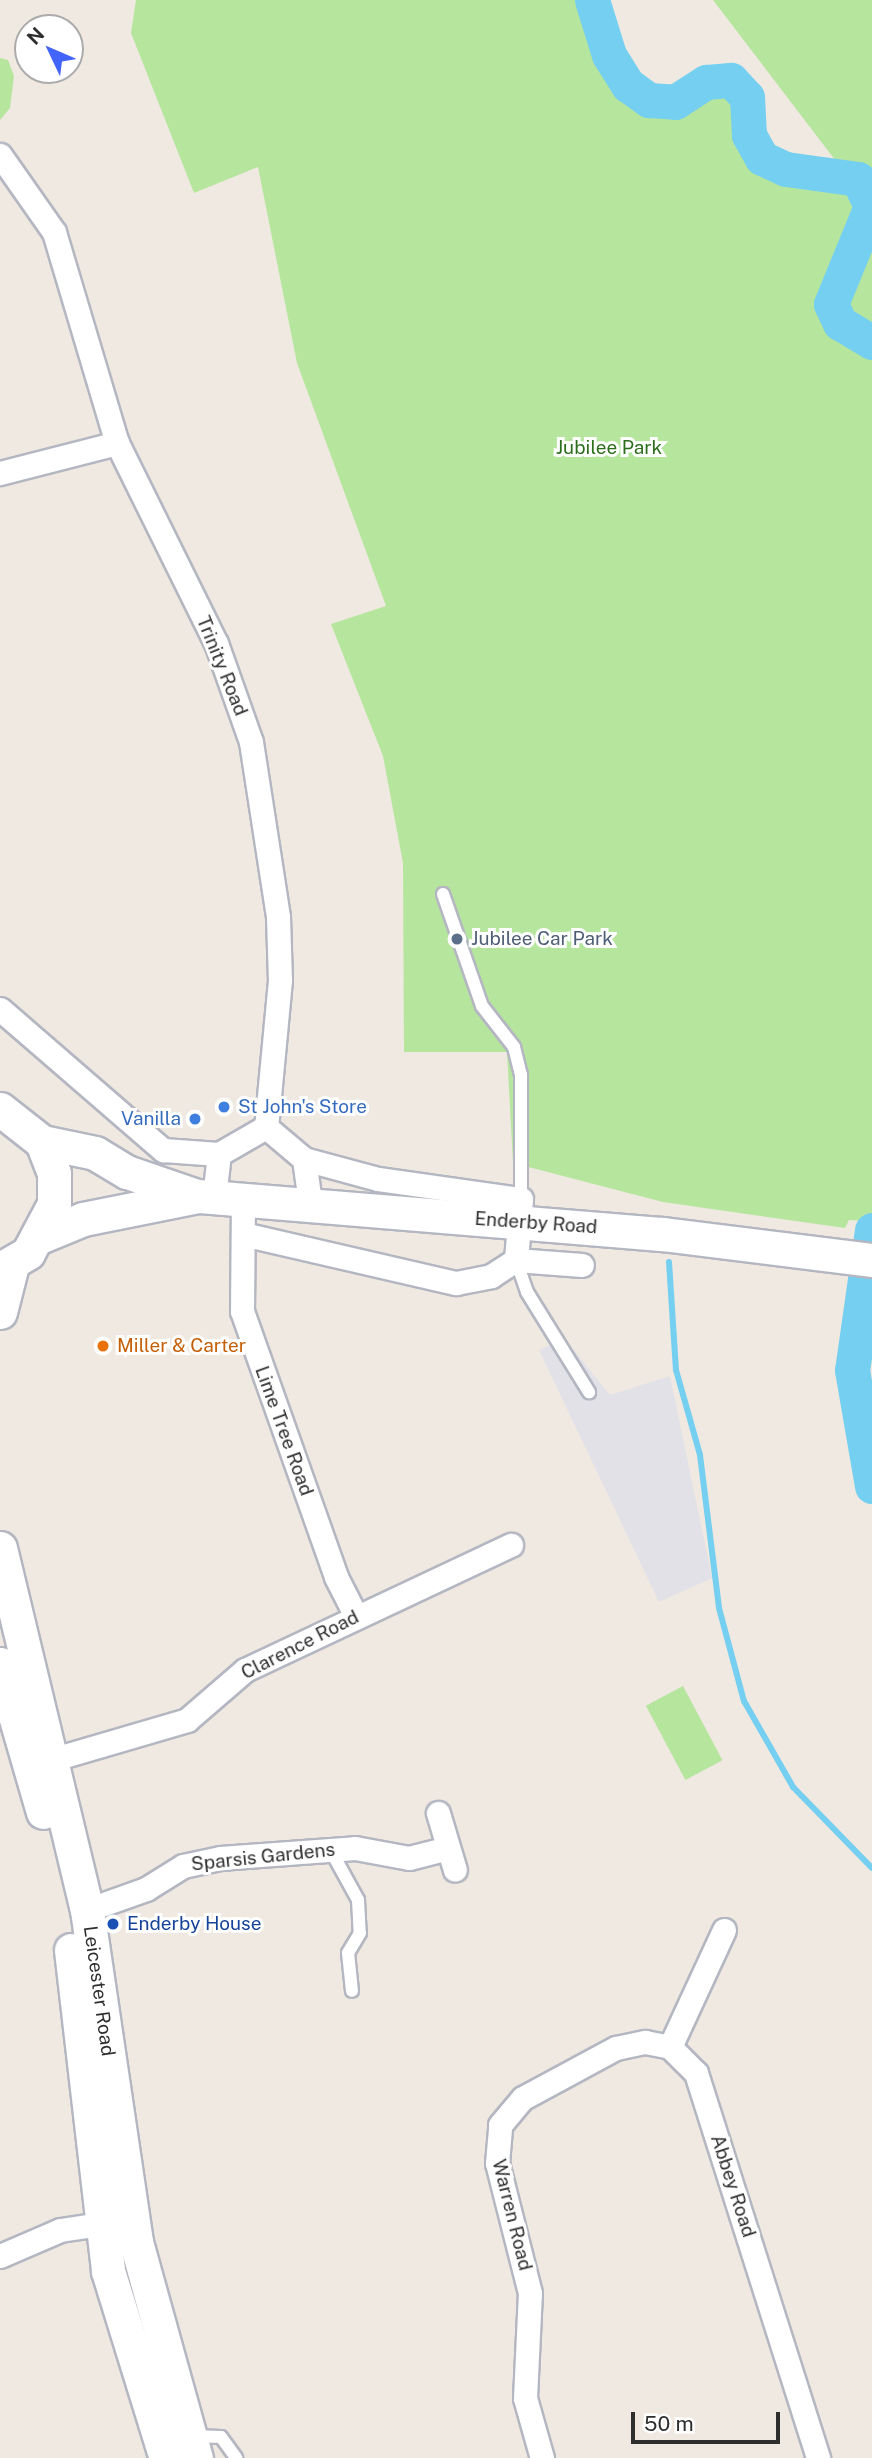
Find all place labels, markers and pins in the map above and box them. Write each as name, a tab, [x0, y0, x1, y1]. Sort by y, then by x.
place label: Jubilee Car Park	[471, 928, 613, 950]
marker: Jubilee Car Park	[449, 931, 465, 947]
place label: St John's Store	[238, 1096, 367, 1118]
marker: St John's Store	[216, 1099, 232, 1115]
place label: Vanilla	[121, 1108, 181, 1130]
marker: Vanilla	[187, 1111, 203, 1127]
place label: Miller & Carter	[117, 1335, 246, 1357]
marker: Miller & Carter	[95, 1338, 111, 1354]
place label: Enderby House	[127, 1913, 262, 1935]
marker: Enderby House	[105, 1916, 121, 1932]

